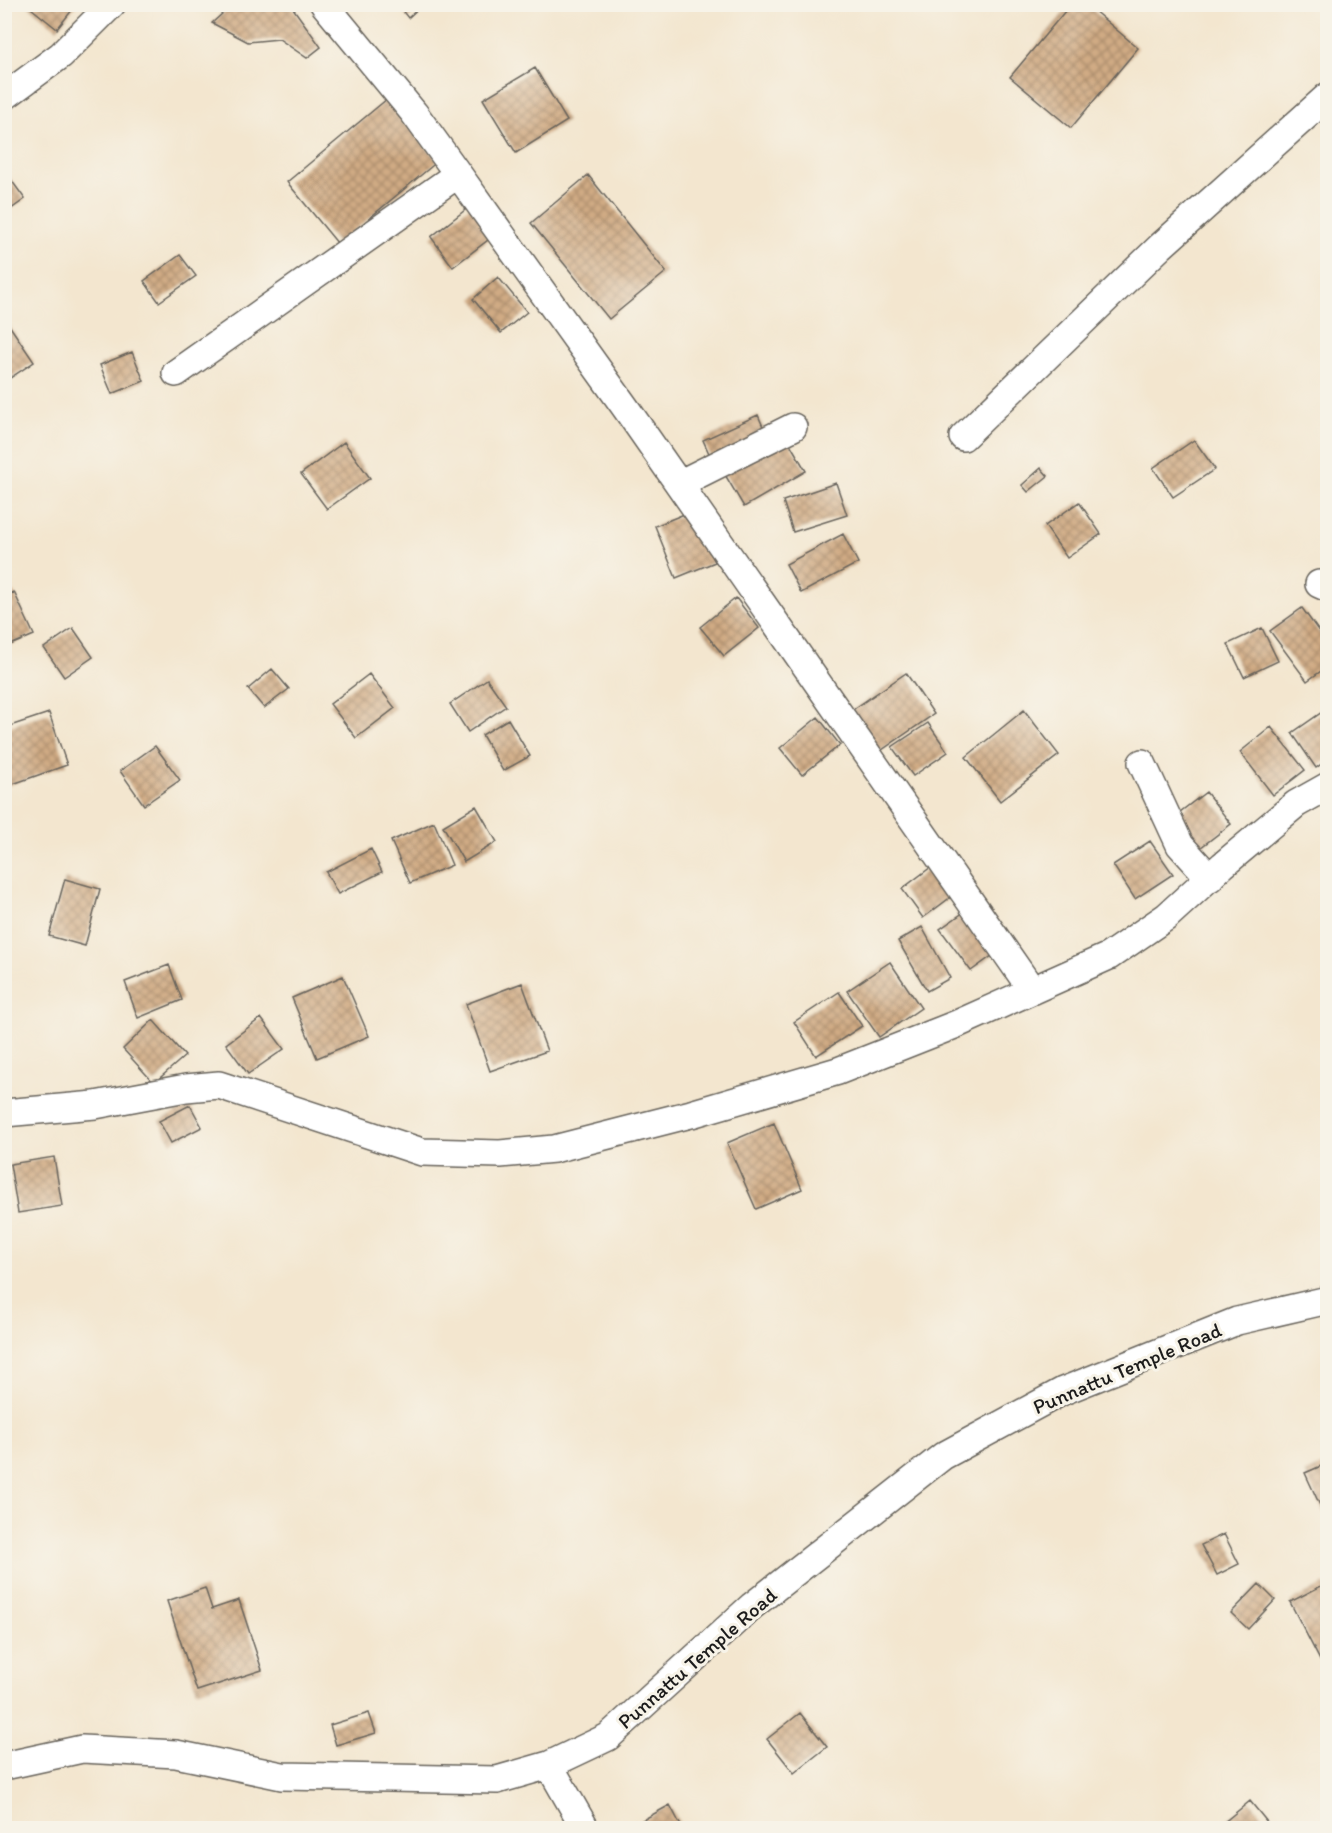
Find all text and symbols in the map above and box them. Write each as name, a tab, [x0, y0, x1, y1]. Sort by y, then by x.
street label: Punnattu Temple Road	[1029, 1317, 1226, 1419]
street label: Punnattu Temple Road	[612, 1582, 782, 1734]

